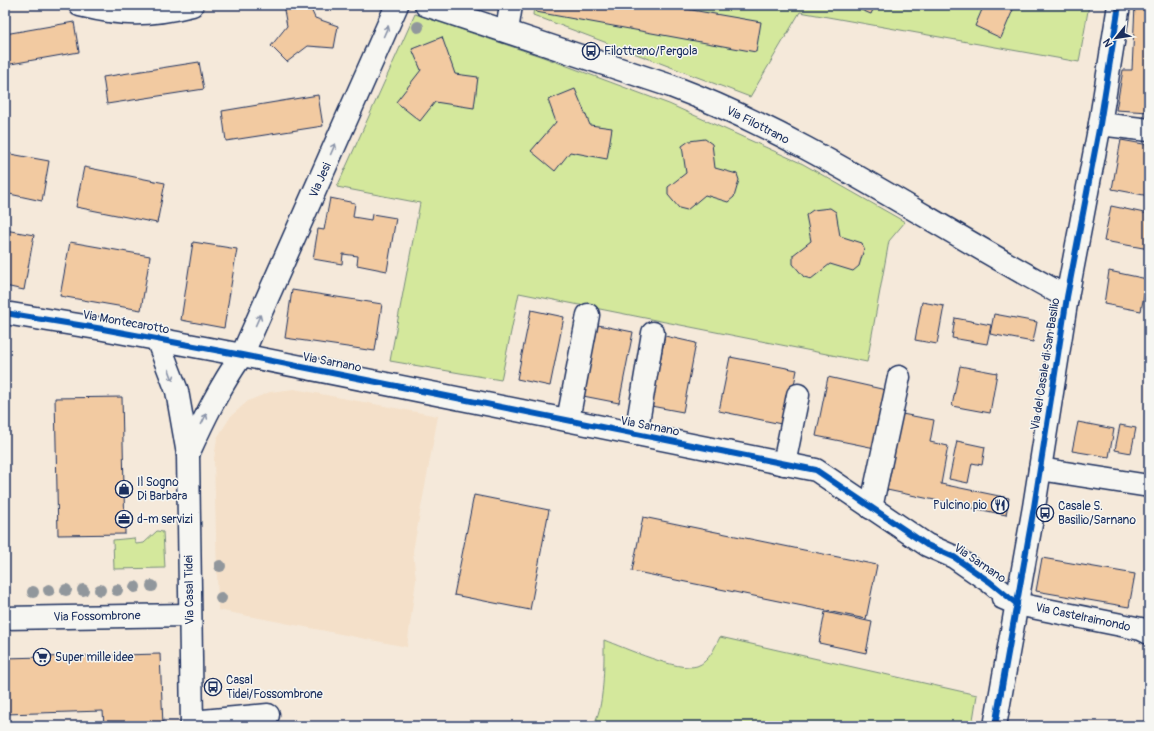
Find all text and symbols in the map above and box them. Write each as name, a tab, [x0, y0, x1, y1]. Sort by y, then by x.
north arrow	[1096, 18, 1136, 58]
one-way arrow	[382, 25, 390, 37]
text: N	[1100, 36, 1115, 49]
bus stop icon: Filottrano/Pergola	[581, 41, 601, 61]
place label: Filottrano/Pergola	[604, 44, 698, 59]
street label: Via Filottrano	[724, 103, 792, 148]
one-way arrow	[330, 144, 337, 156]
street label: Via Jesi	[306, 160, 335, 200]
street label: Via del Casale di San Basilio	[1028, 296, 1063, 431]
street label: Via Montecarotto	[81, 307, 171, 338]
one-way arrow	[255, 314, 262, 326]
street label: Via Sarnano	[301, 349, 363, 376]
one-way arrow	[168, 369, 176, 381]
one-way arrow	[201, 413, 208, 425]
street label: Via Sarnano	[619, 413, 681, 440]
place label: Il Sogno Di Barbara	[137, 475, 188, 504]
shop icon: Il Sogno Di Barbara	[114, 479, 134, 499]
restaurant icon: Pulcino pio	[990, 495, 1010, 515]
place label: Pulcino pio	[933, 498, 988, 513]
place label: Casale S. Basilio/Sarnano	[1058, 499, 1137, 528]
bus stop icon: Casale S. Basilio/Sarnano	[1035, 503, 1055, 523]
office icon: d-m servizi	[114, 509, 134, 529]
place label: d-m servizi	[137, 512, 193, 527]
street label: Via Sarnano	[951, 540, 1009, 587]
street label: Via Casal Tidei	[181, 555, 198, 625]
street label: Via Castelraimondo	[1034, 600, 1132, 635]
street label: Via Fossombrone	[53, 608, 141, 625]
supermarket icon: Super mille idee	[32, 647, 52, 667]
place label: Super mille idee	[55, 650, 134, 665]
place label: Casal Tidei/Fossombrone	[226, 673, 323, 702]
bus stop icon: Casal Tidei/Fossombrone	[203, 677, 223, 697]

